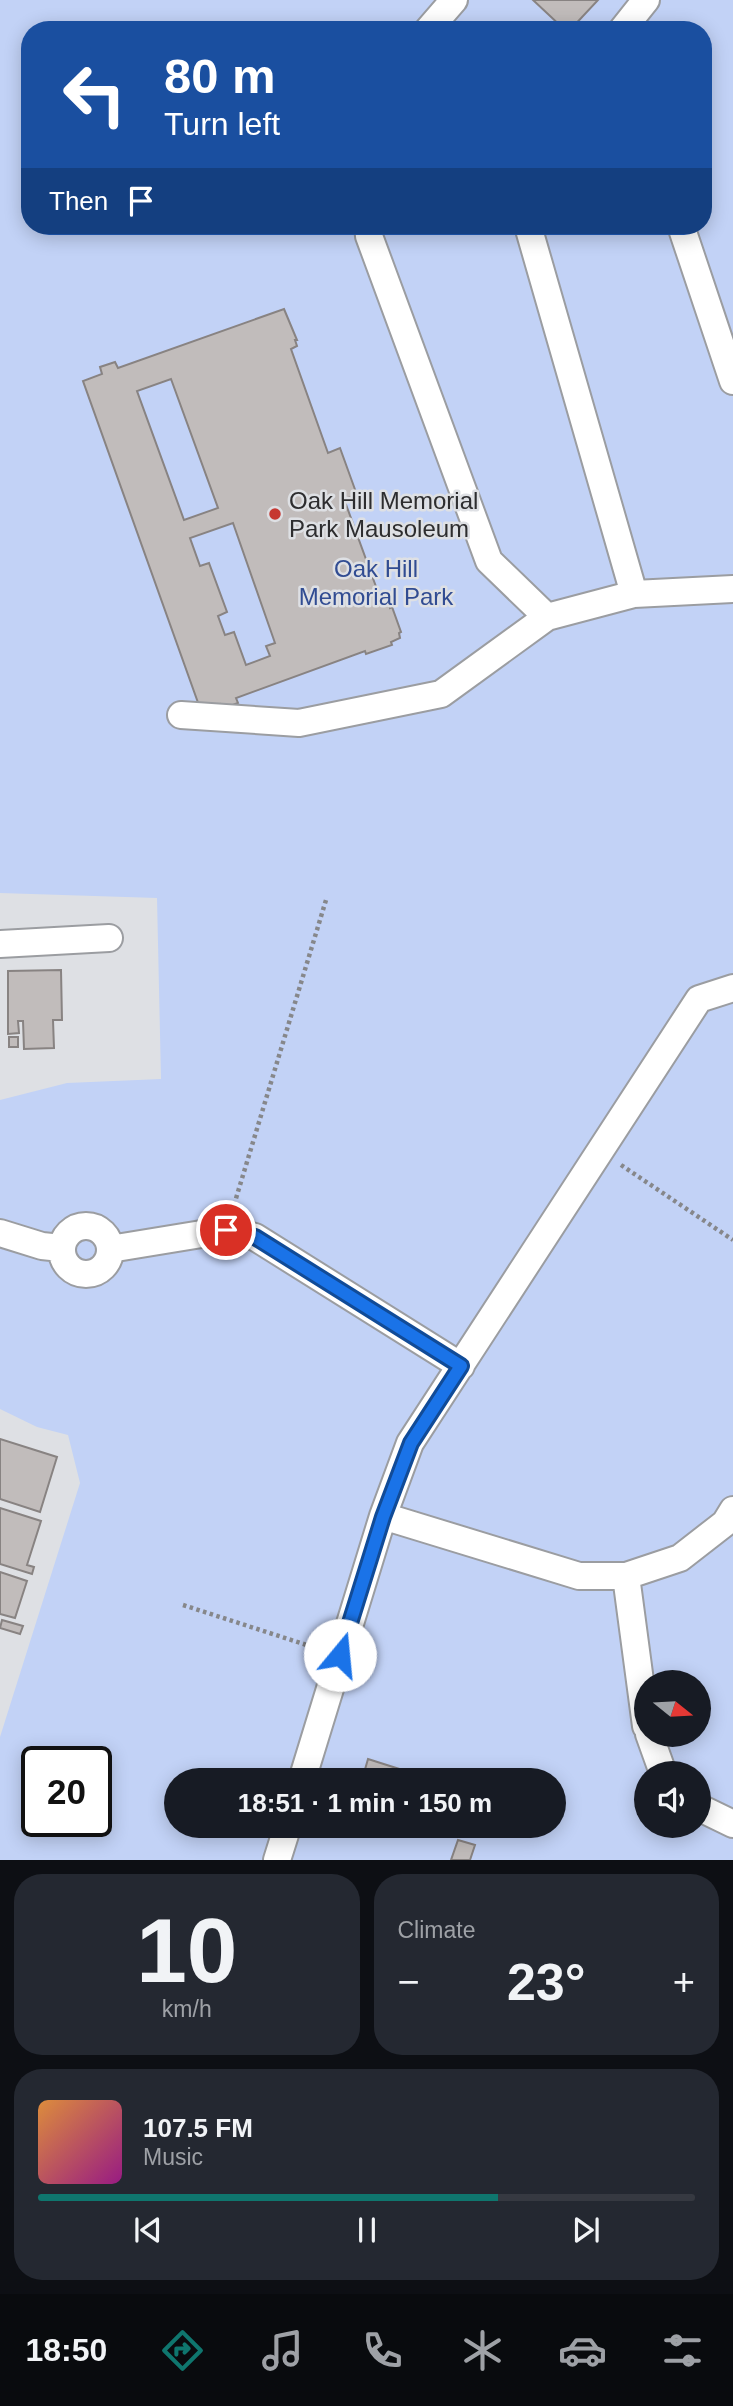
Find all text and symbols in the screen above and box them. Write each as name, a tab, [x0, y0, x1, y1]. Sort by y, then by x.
icon: left	[49, 49, 140, 140]
text: 80 m	[164, 49, 276, 103]
text: Turn left	[164, 106, 280, 142]
icon: arrive	[122, 182, 160, 220]
text: Then	[49, 186, 108, 216]
place label: Oak Hill Memorial Park Mausoleum	[289, 487, 478, 542]
marker: Oak Hill Memorial Park Mausoleum	[267, 506, 283, 522]
park label: Oak Hill Memorial Park	[299, 555, 454, 610]
pin	[196, 1200, 256, 1260]
icon: arrive	[207, 1211, 245, 1249]
position arrow	[303, 1618, 377, 1692]
north arrow	[634, 1670, 710, 1746]
map controls	[634, 1670, 711, 1838]
speed limit sign: 20	[21, 1746, 112, 1837]
button: sound	[634, 1761, 711, 1838]
text: 18:51 · 1 min · 150 m	[238, 1788, 492, 1818]
text: 10	[136, 1900, 237, 2001]
text: Climate	[398, 1917, 475, 1943]
text: 23°	[507, 1953, 586, 2011]
text: −	[398, 1961, 420, 2003]
text: +	[673, 1961, 695, 2003]
text: km/h	[162, 1996, 212, 2022]
text: 107.5 FM	[143, 2113, 253, 2143]
text: Music	[143, 2144, 203, 2170]
icon: previous	[129, 2211, 167, 2249]
icon: pause	[348, 2211, 386, 2249]
icon: next	[567, 2211, 605, 2249]
icon: directions	[158, 2326, 207, 2375]
icon: music	[258, 2326, 307, 2375]
icon: phone	[358, 2326, 407, 2375]
icon: climate	[458, 2326, 507, 2375]
icon: car	[558, 2326, 607, 2375]
icon: filters	[658, 2326, 707, 2375]
text: 18:50	[26, 2332, 107, 2368]

